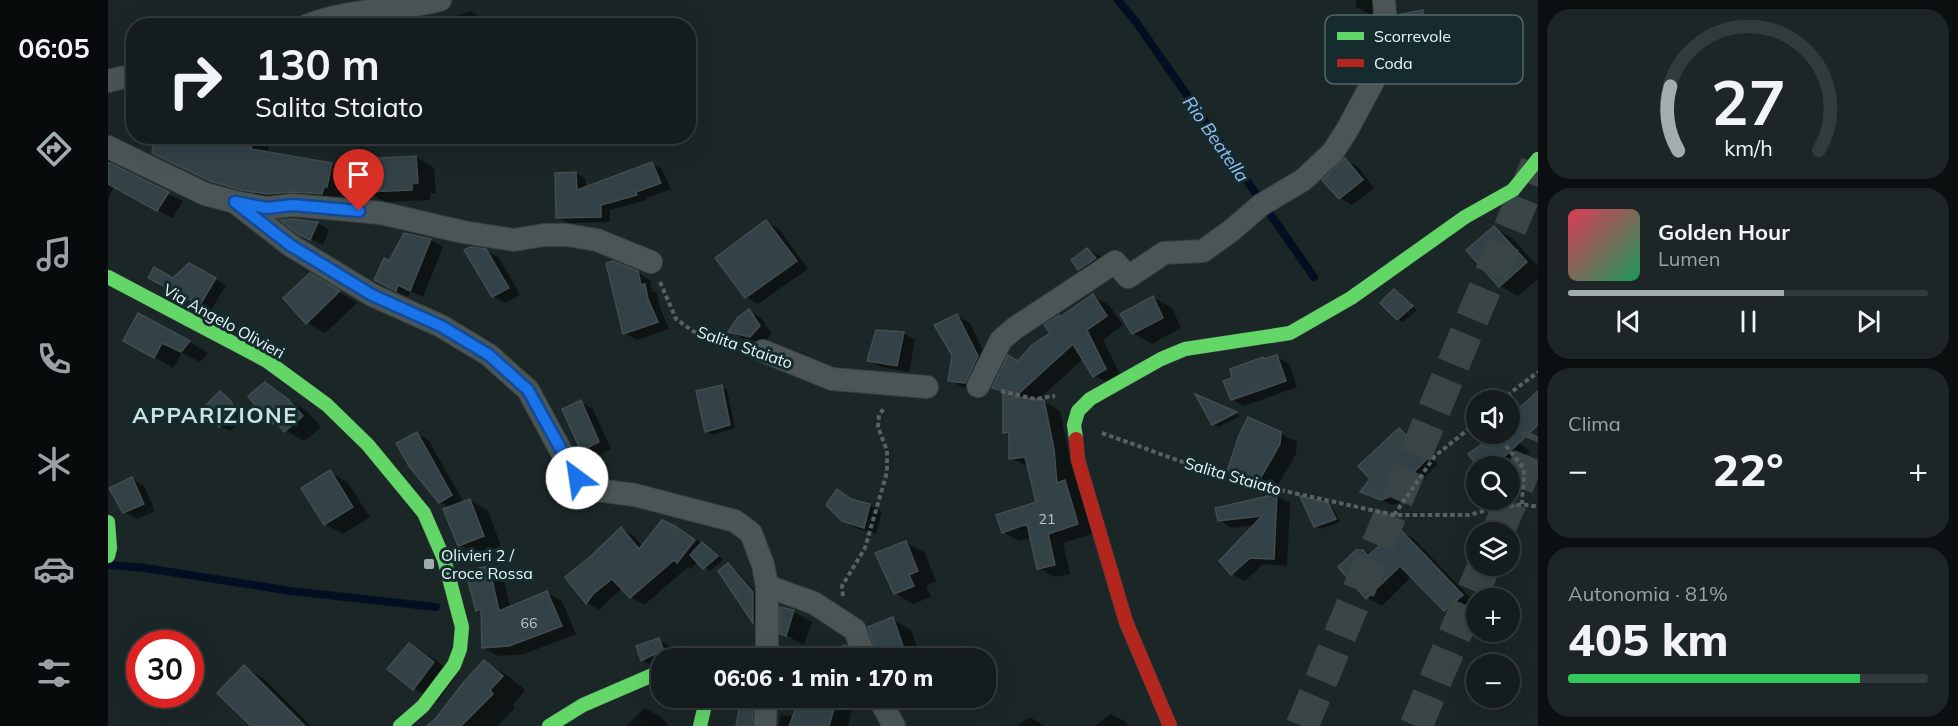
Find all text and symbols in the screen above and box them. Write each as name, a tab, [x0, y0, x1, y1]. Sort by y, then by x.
legend	[1325, 15, 1523, 84]
text: Scorrevole	[1374, 26, 1451, 46]
text: 06:05	[18, 31, 90, 65]
text: 130 m	[255, 38, 380, 91]
icon: right	[156, 42, 234, 120]
text: Coda	[1374, 53, 1413, 73]
text: 27	[1711, 62, 1785, 141]
text: Salita Staiato	[255, 90, 423, 124]
water label: Rio Beatella	[1178, 91, 1254, 187]
icon: directions	[33, 128, 75, 170]
text: km/h	[1724, 135, 1772, 162]
pin	[333, 149, 384, 211]
icon: arrive	[342, 158, 375, 191]
text: Golden Hour	[1658, 218, 1790, 246]
icon: music	[33, 233, 75, 275]
text: Lumen	[1658, 246, 1720, 271]
street label: Via Angelo Olivieri	[160, 279, 288, 363]
icon: previous	[1612, 305, 1645, 338]
icon: pause	[1732, 305, 1765, 338]
icon: next	[1852, 305, 1885, 338]
street label: Salita Staiato	[695, 321, 795, 373]
icon: phone	[33, 338, 75, 380]
map controls	[1466, 390, 1520, 708]
button: sound	[1466, 390, 1520, 444]
district label: APPARIZIONE	[132, 401, 298, 429]
text: Clima	[1568, 411, 1621, 436]
text: 22°	[1712, 441, 1784, 497]
icon: climate	[33, 443, 75, 485]
position arrow	[545, 446, 609, 510]
text: −	[1568, 449, 1588, 490]
text: +	[1908, 449, 1928, 490]
street label: Salita Staiato	[1182, 453, 1284, 499]
button: search	[1466, 456, 1520, 510]
house number: 21	[1039, 510, 1055, 528]
button: layers	[1466, 522, 1520, 576]
place label: Olivieri 2 / Croce Rossa	[441, 545, 533, 583]
icon: car	[33, 548, 75, 590]
marker: Olivieri 2 / Croce Rossa	[422, 557, 436, 571]
text: Autonomia · 81%	[1568, 581, 1728, 606]
button: +	[1466, 588, 1520, 642]
text: 405 km	[1568, 611, 1729, 667]
house number: 66	[521, 614, 537, 632]
speed limit sign: 30	[126, 630, 204, 708]
icon: filters	[33, 652, 75, 694]
button: −	[1466, 654, 1520, 708]
text: 06:06 · 1 min · 170 m	[714, 664, 933, 692]

